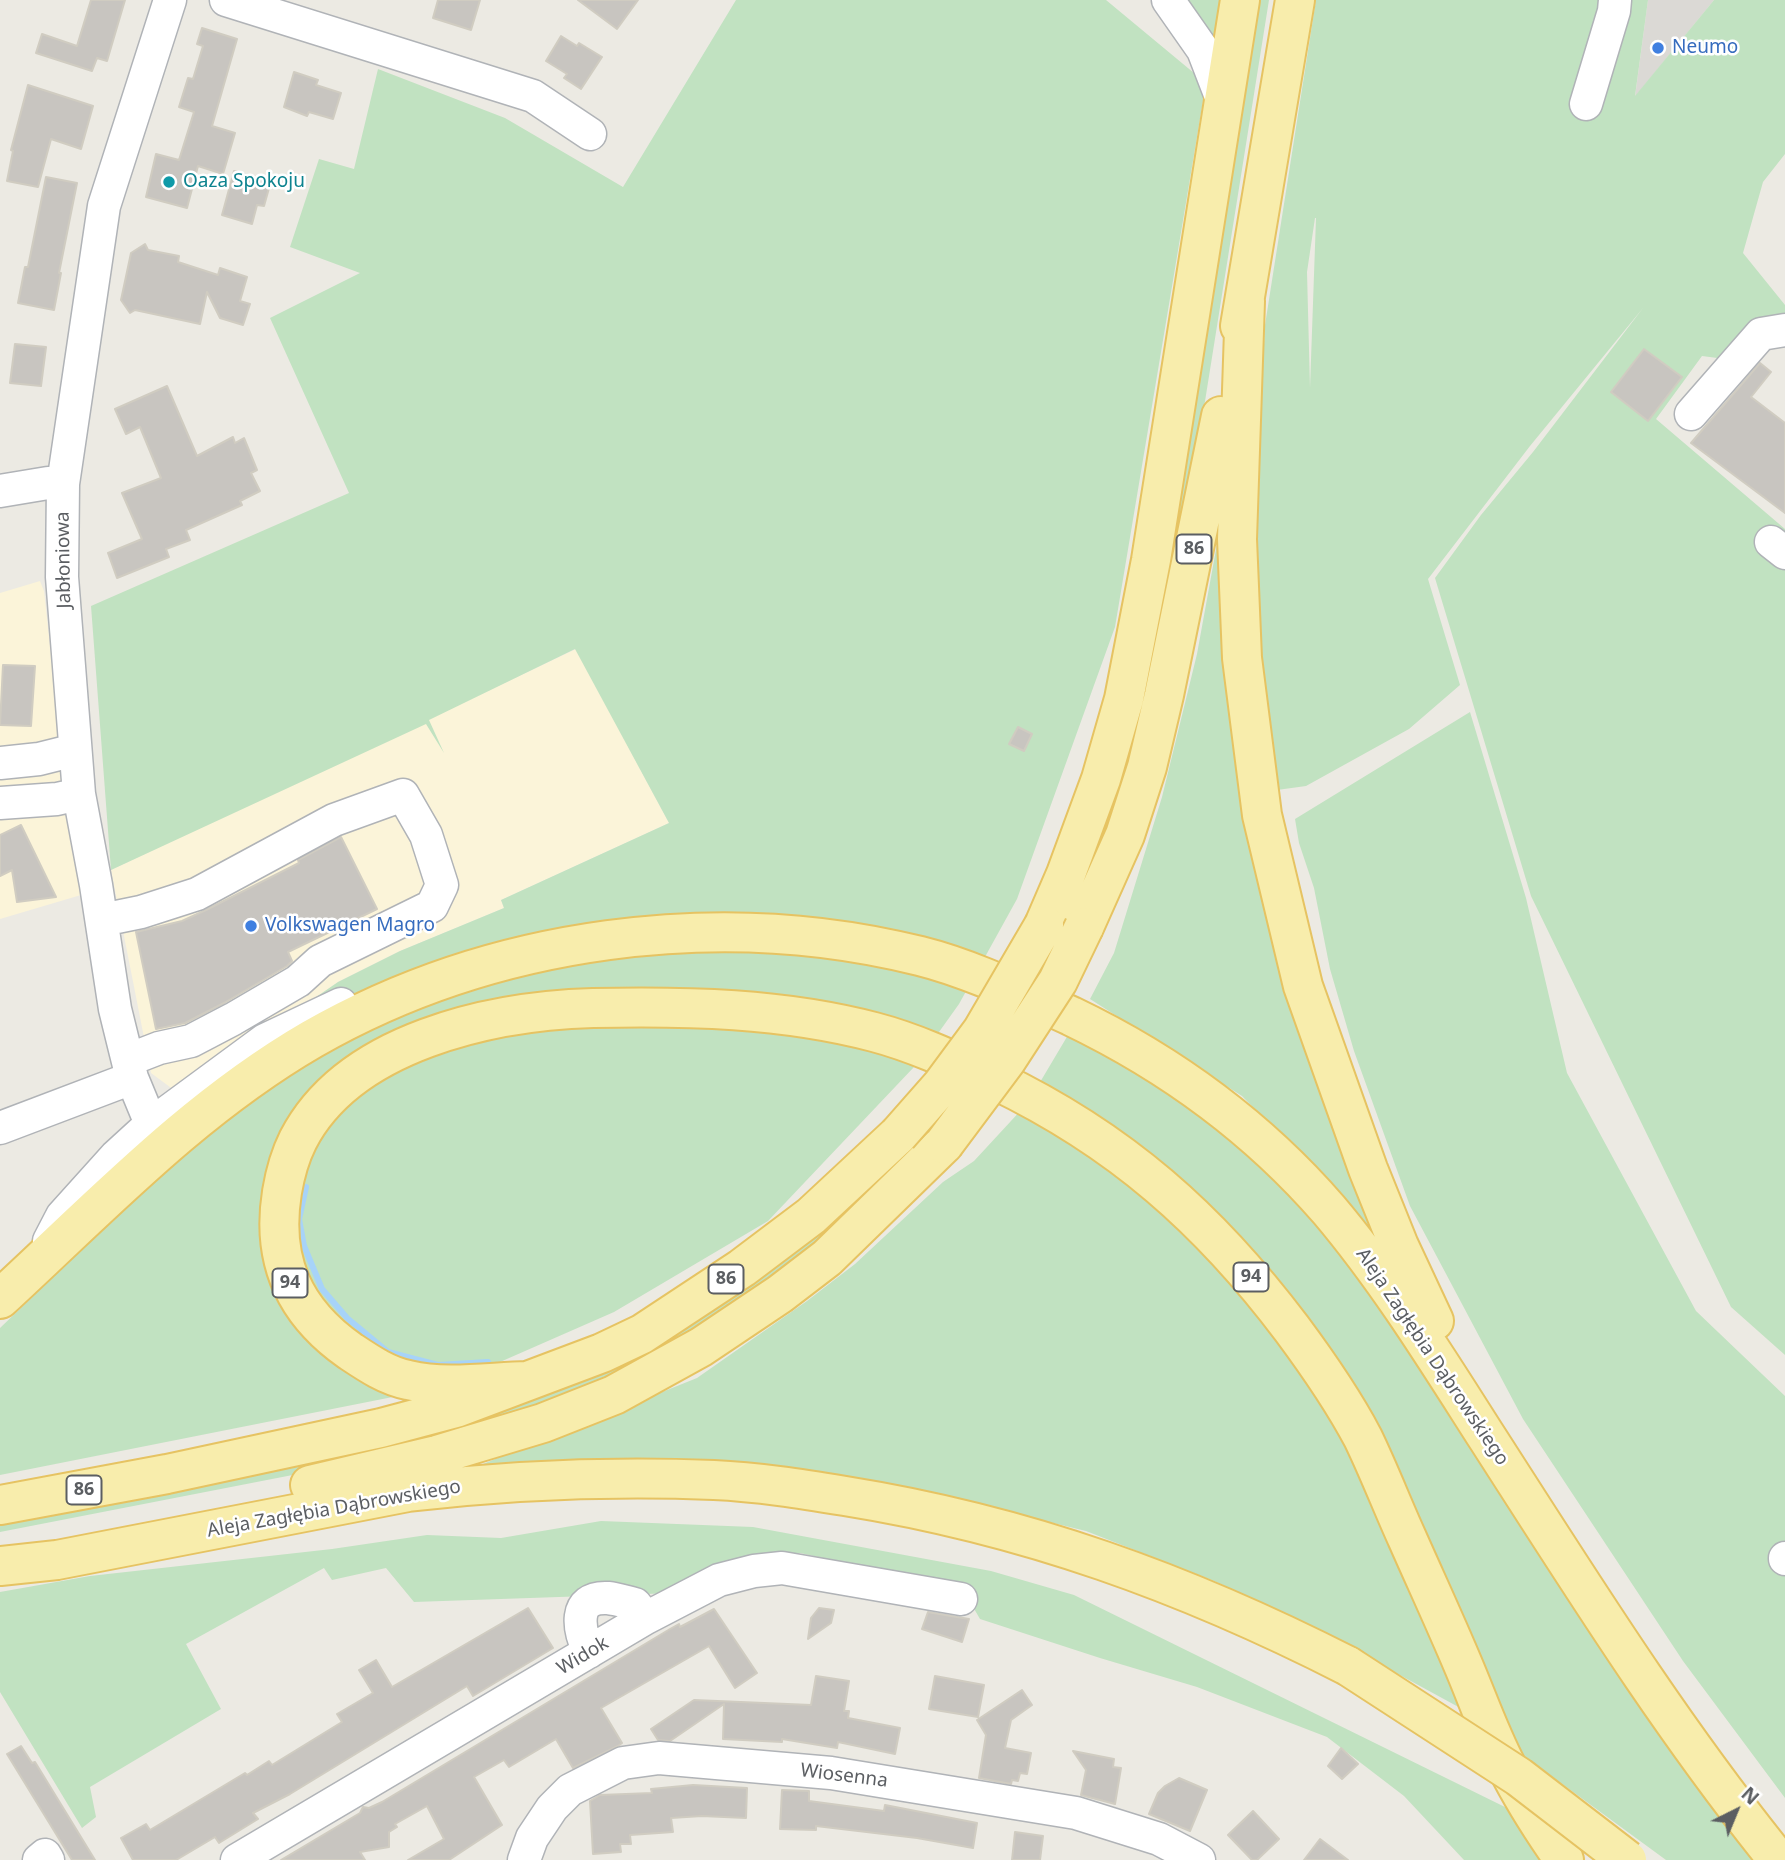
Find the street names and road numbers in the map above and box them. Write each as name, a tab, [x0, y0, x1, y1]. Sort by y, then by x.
street label: Jabłoniowa	[52, 511, 76, 609]
road number: 86	[1176, 534, 1212, 564]
street label: Aleja Zagłębia Dąbrowskiego	[1351, 1244, 1513, 1470]
road number: 94	[1234, 1262, 1268, 1292]
road number: 86	[708, 1264, 744, 1294]
road number: 94	[272, 1268, 308, 1298]
street label: Aleja Zagłębia Dąbrowskiego	[205, 1475, 463, 1543]
road number: 86	[66, 1476, 102, 1504]
street label: Widok	[553, 1632, 613, 1680]
street label: Wiosenna	[799, 1759, 889, 1793]

